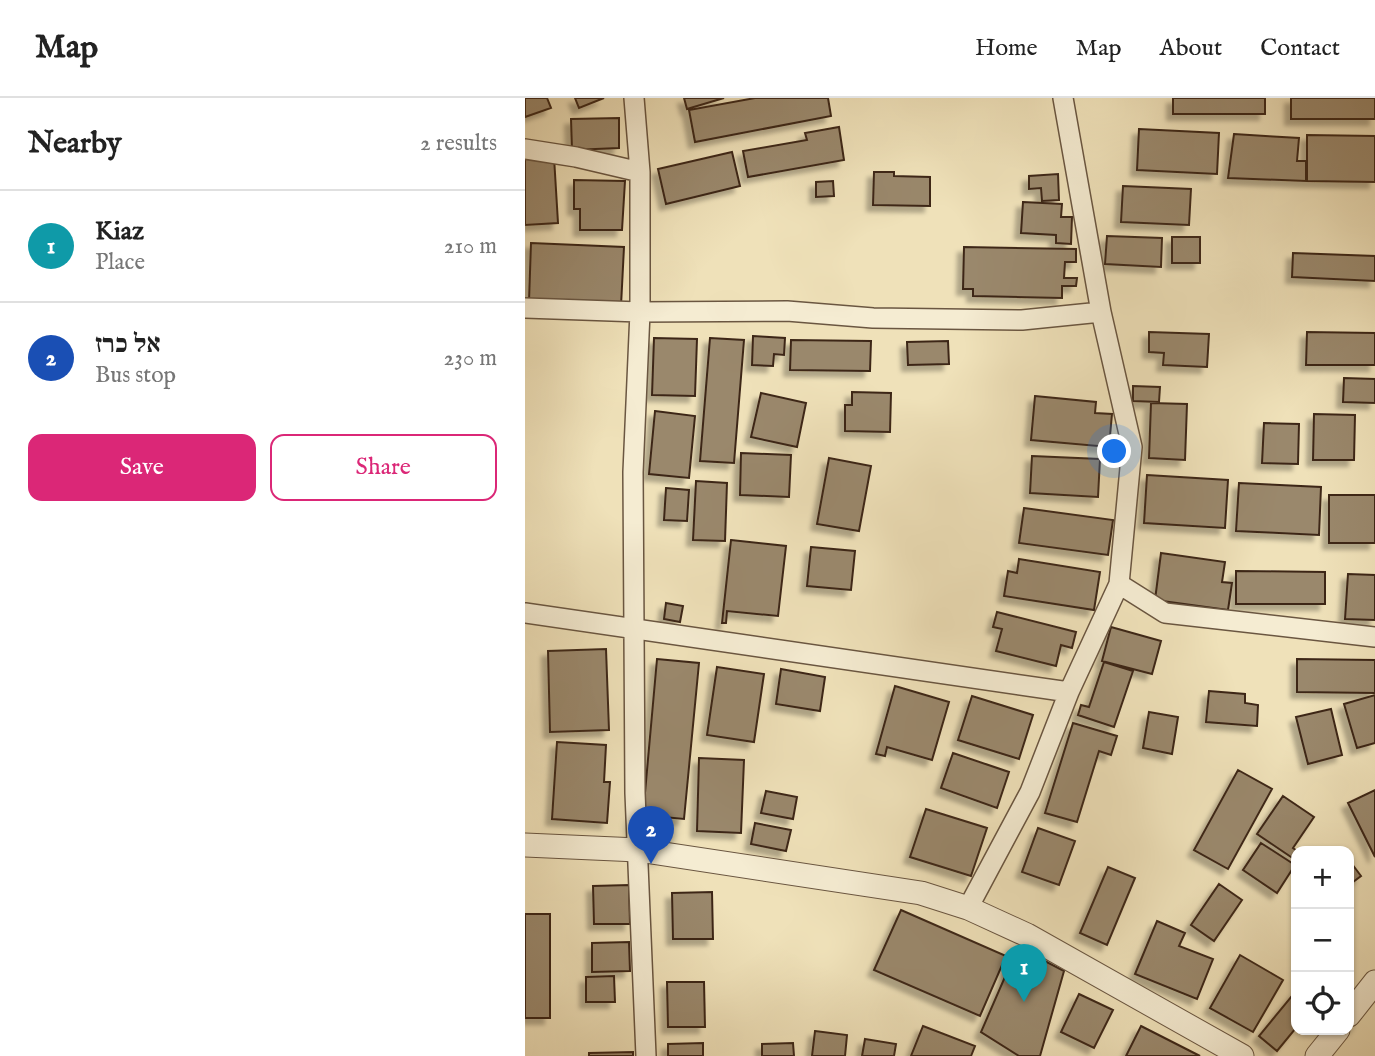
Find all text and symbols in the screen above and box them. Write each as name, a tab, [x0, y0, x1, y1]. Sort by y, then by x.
text: Map	[35, 27, 98, 69]
text: Home	[975, 33, 1038, 64]
text: Map	[1076, 33, 1122, 64]
text: About	[1160, 33, 1222, 64]
text: Contact	[1260, 33, 1340, 64]
text: Nearby	[28, 125, 121, 163]
text: 2 results	[420, 129, 497, 158]
text: Kiaz	[95, 215, 144, 248]
text: 1	[47, 232, 55, 261]
text: 210 m	[444, 232, 497, 261]
text: Place	[95, 248, 145, 277]
text: אל כרז	[95, 328, 161, 361]
text: 2	[46, 344, 56, 373]
text: 230 m	[444, 344, 497, 373]
text: Bus stop	[95, 361, 176, 390]
button: Save	[28, 434, 256, 501]
button: Share	[270, 434, 497, 501]
your location	[1097, 434, 1131, 468]
pin: 2	[628, 806, 674, 864]
map controls	[1291, 846, 1354, 1035]
button: +	[1291, 846, 1354, 909]
button: −	[1291, 909, 1354, 972]
pin: 1	[1001, 944, 1047, 1002]
button: locate	[1291, 972, 1354, 1035]

